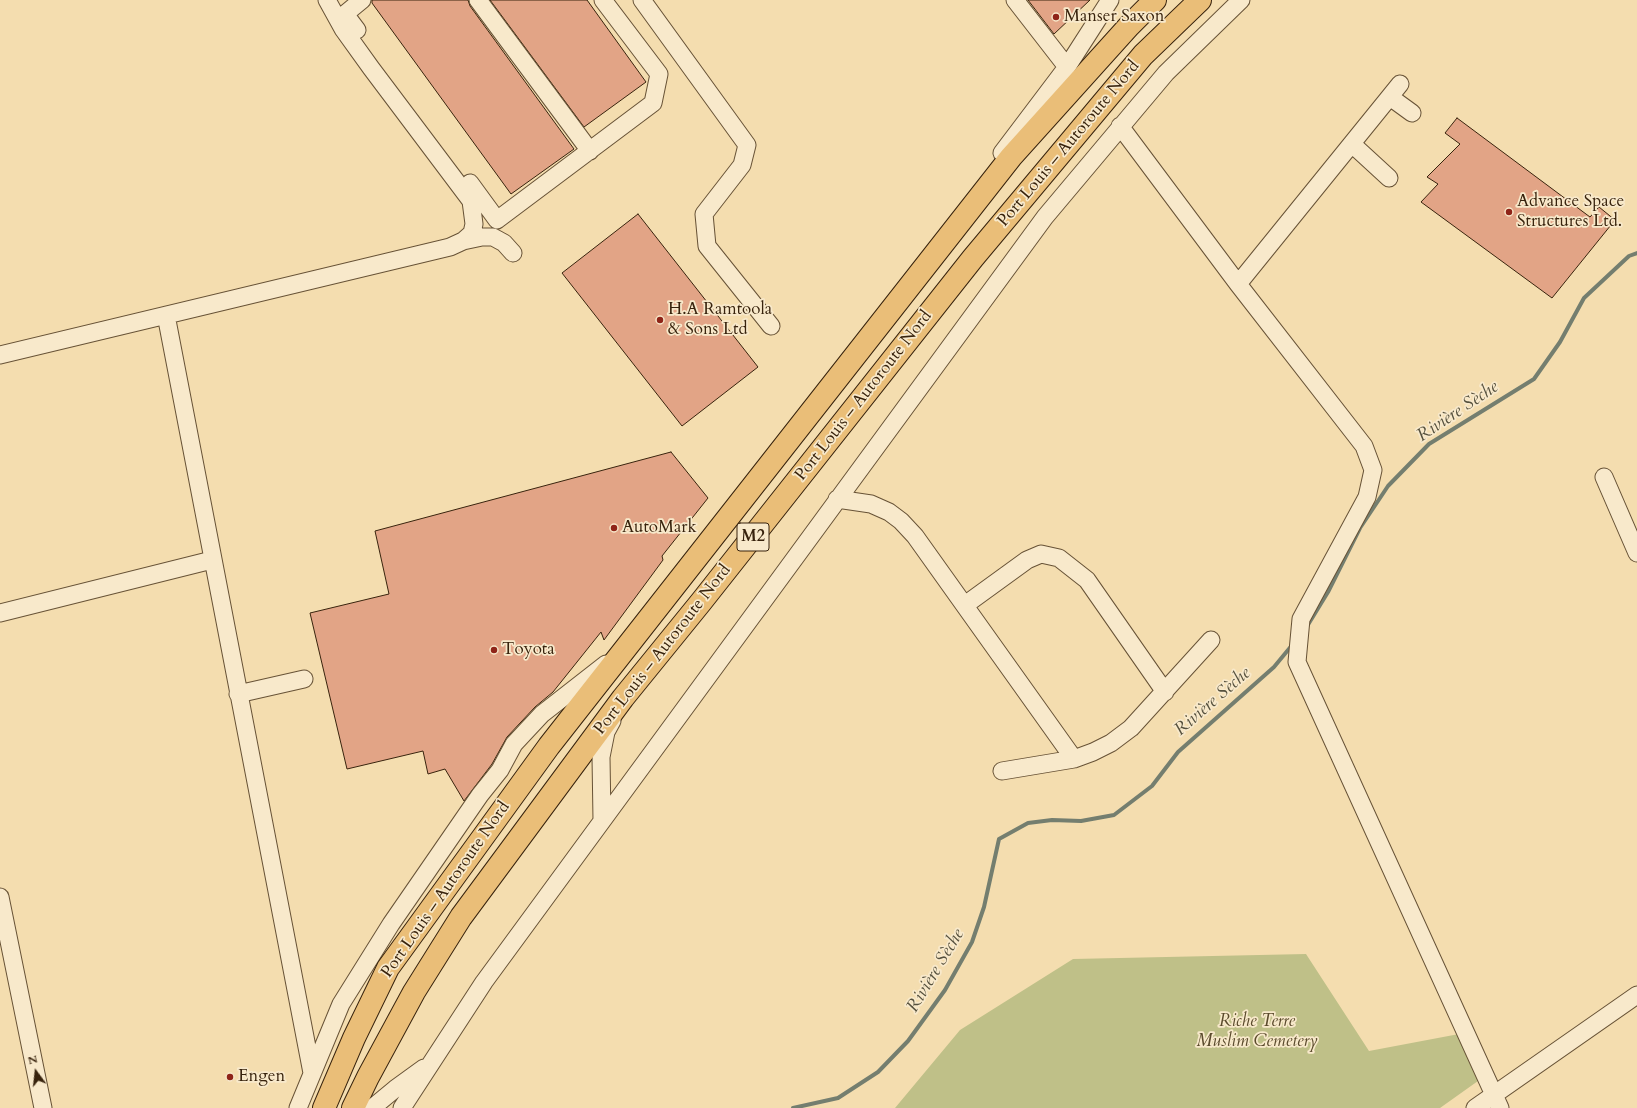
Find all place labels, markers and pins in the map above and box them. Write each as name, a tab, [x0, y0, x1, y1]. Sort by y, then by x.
place label: Manser Saxon	[1064, 7, 1164, 27]
marker: Manser Saxon	[1051, 12, 1061, 22]
place label: Advance Space Structures Ltd.	[1517, 192, 1624, 232]
marker: Advance Space Structures Ltd.	[1504, 207, 1514, 217]
place label: H.A Ramtoola & Sons Ltd	[668, 300, 772, 340]
marker: H.A Ramtoola & Sons Ltd	[655, 315, 665, 325]
place label: AutoMark	[622, 518, 697, 538]
marker: AutoMark	[609, 523, 619, 533]
place label: Toyota	[502, 640, 555, 660]
marker: Toyota	[489, 645, 499, 655]
place label: Engen	[238, 1067, 285, 1087]
marker: Engen	[225, 1072, 235, 1082]

